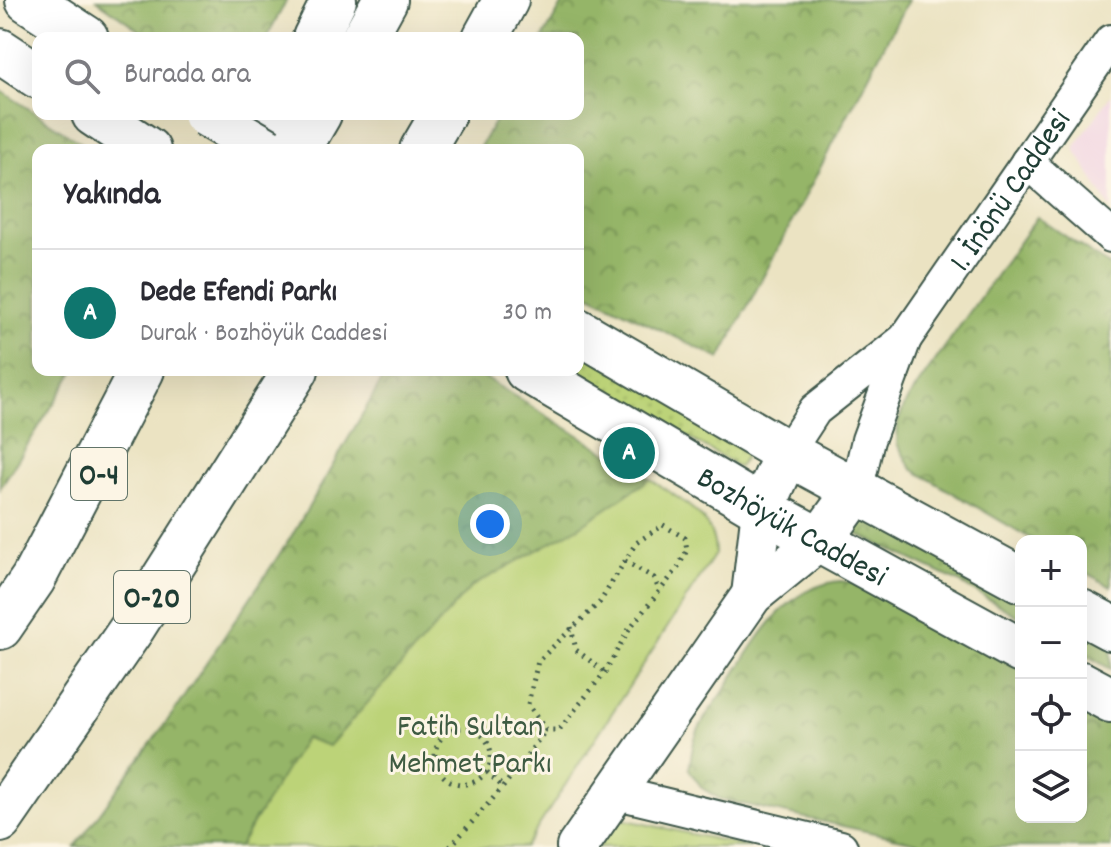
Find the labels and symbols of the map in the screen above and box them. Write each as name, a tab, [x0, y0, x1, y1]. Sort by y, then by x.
street label: 1. İnönü Caddesi	[940, 102, 1085, 282]
pin: A	[603, 423, 655, 483]
road number: O-4	[71, 448, 127, 500]
street label: Bozhöyük Caddesi	[687, 457, 894, 601]
your location	[470, 504, 510, 544]
road number: O-20	[114, 571, 190, 623]
park label: Fatih Sultan Mehmet Parkı	[388, 706, 552, 789]

